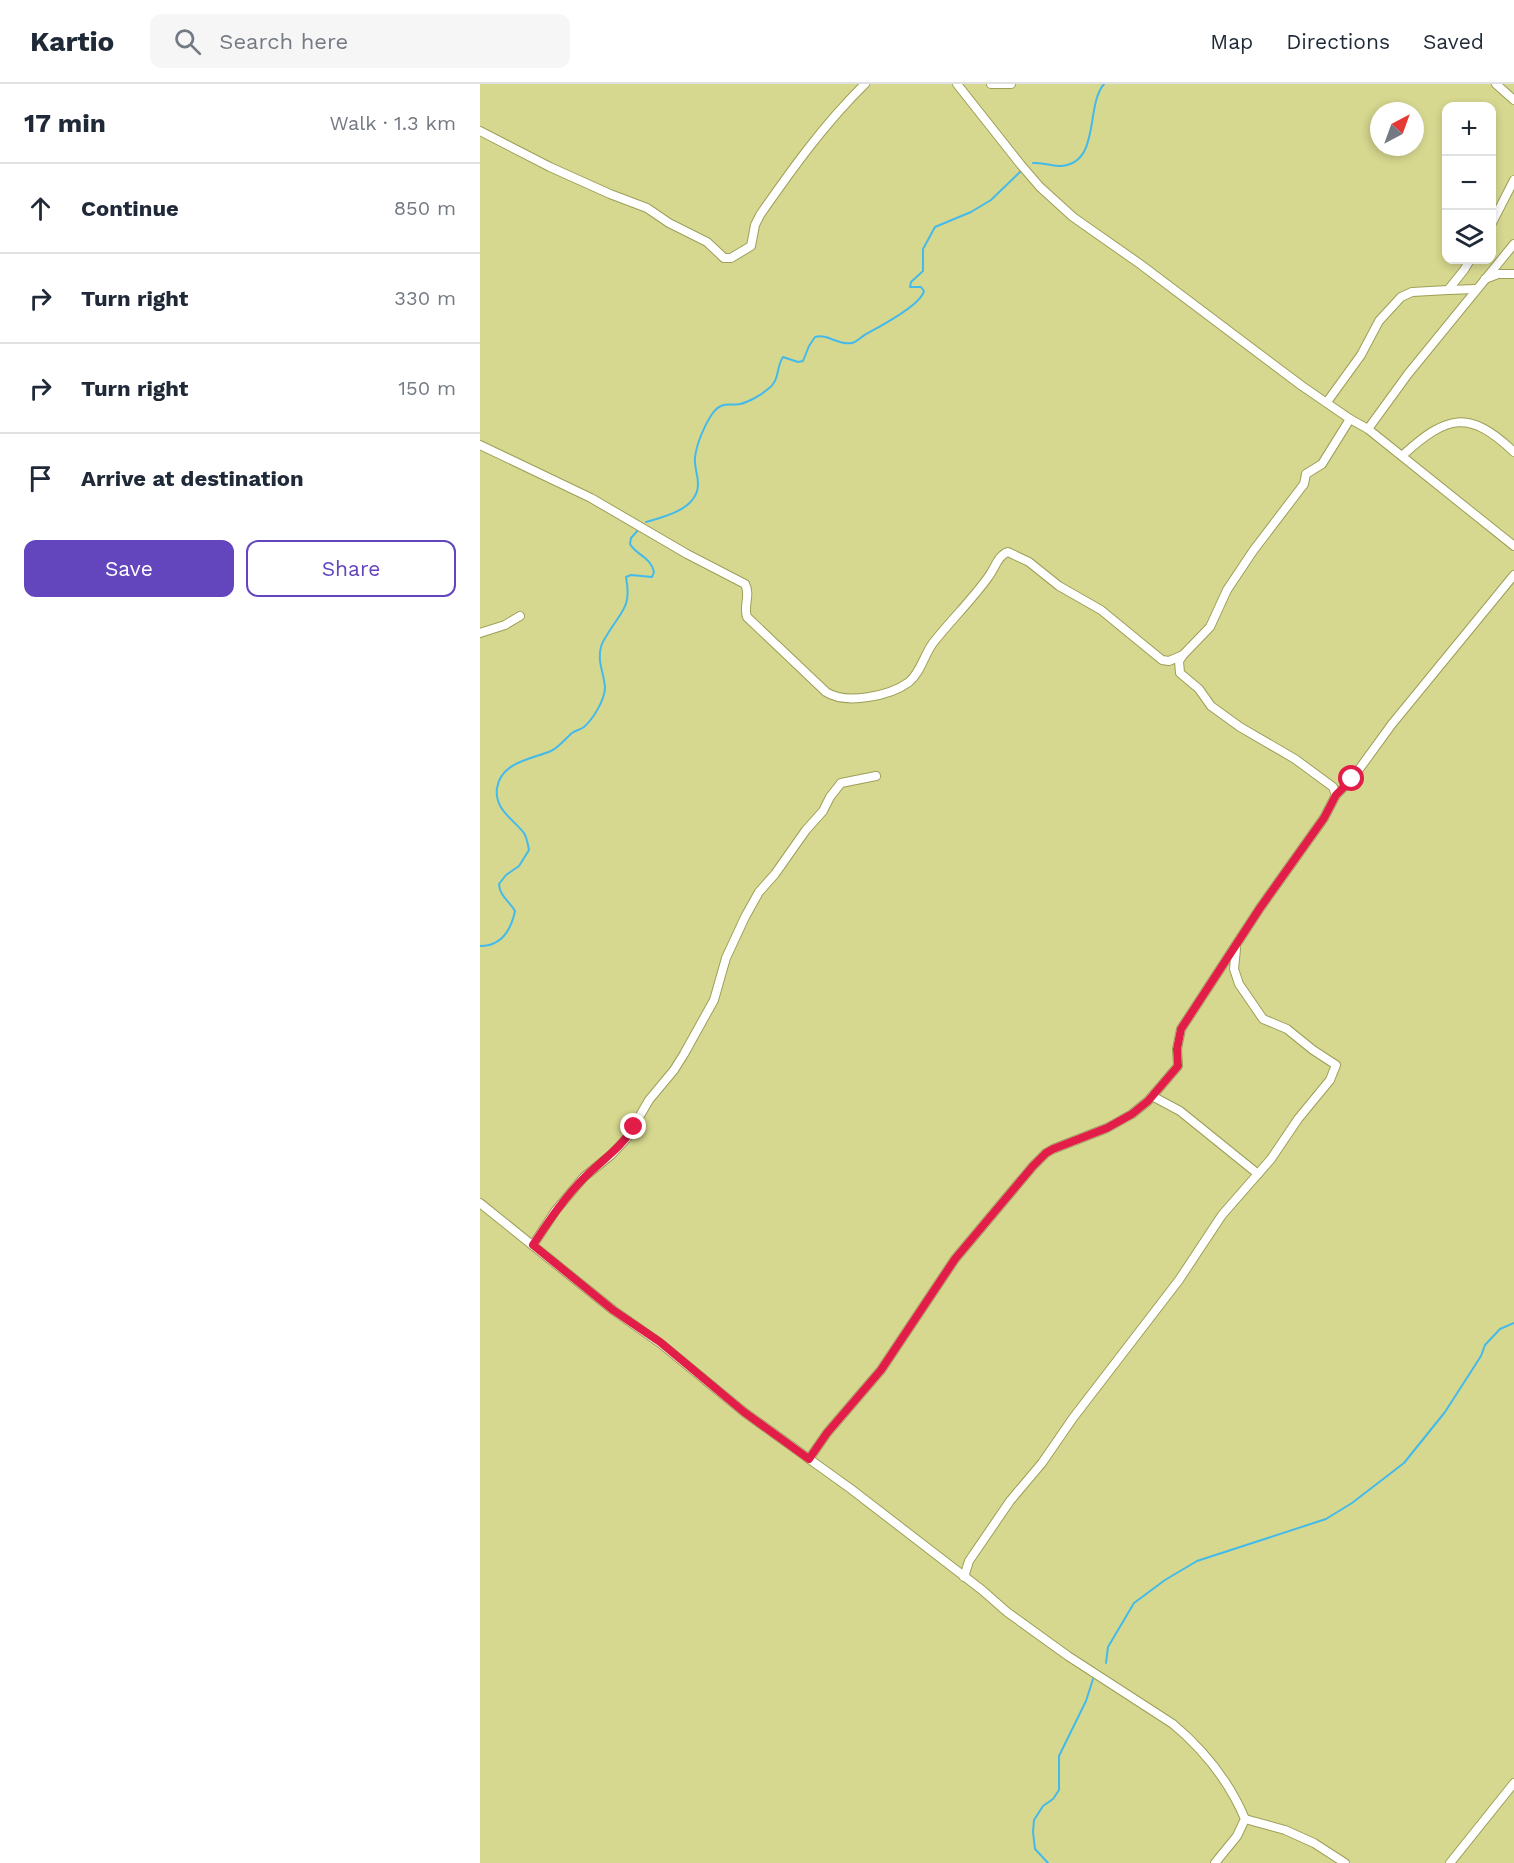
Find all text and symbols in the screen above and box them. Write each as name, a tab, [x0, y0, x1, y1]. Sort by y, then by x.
search box	[150, 14, 570, 68]
text: Kartio	[30, 25, 114, 58]
icon: search	[171, 25, 204, 58]
text: Search here	[219, 29, 348, 54]
text: Map	[1210, 29, 1253, 54]
text: Directions	[1286, 29, 1390, 54]
text: Saved	[1423, 29, 1484, 54]
north arrow	[1370, 102, 1424, 156]
map controls	[1442, 102, 1496, 264]
button: +	[1442, 102, 1496, 156]
text: 17 min	[24, 108, 106, 138]
text: Walk · 1.3 km	[329, 111, 456, 135]
button: −	[1442, 156, 1496, 210]
icon: ahead	[24, 192, 57, 225]
text: Continue	[81, 196, 179, 221]
text: 850 m	[394, 196, 456, 220]
button: layers	[1442, 210, 1496, 264]
icon: right	[24, 282, 57, 315]
text: Turn right	[81, 286, 188, 311]
text: 330 m	[394, 286, 456, 310]
icon: right	[24, 372, 57, 405]
text: Turn right	[81, 376, 188, 401]
text: 150 m	[398, 376, 456, 400]
icon: arrive	[24, 462, 57, 495]
text: Arrive at destination	[81, 466, 304, 491]
button: Save	[24, 540, 234, 597]
button: Share	[246, 540, 456, 597]
route start	[1338, 765, 1364, 791]
route end	[620, 1113, 646, 1139]

